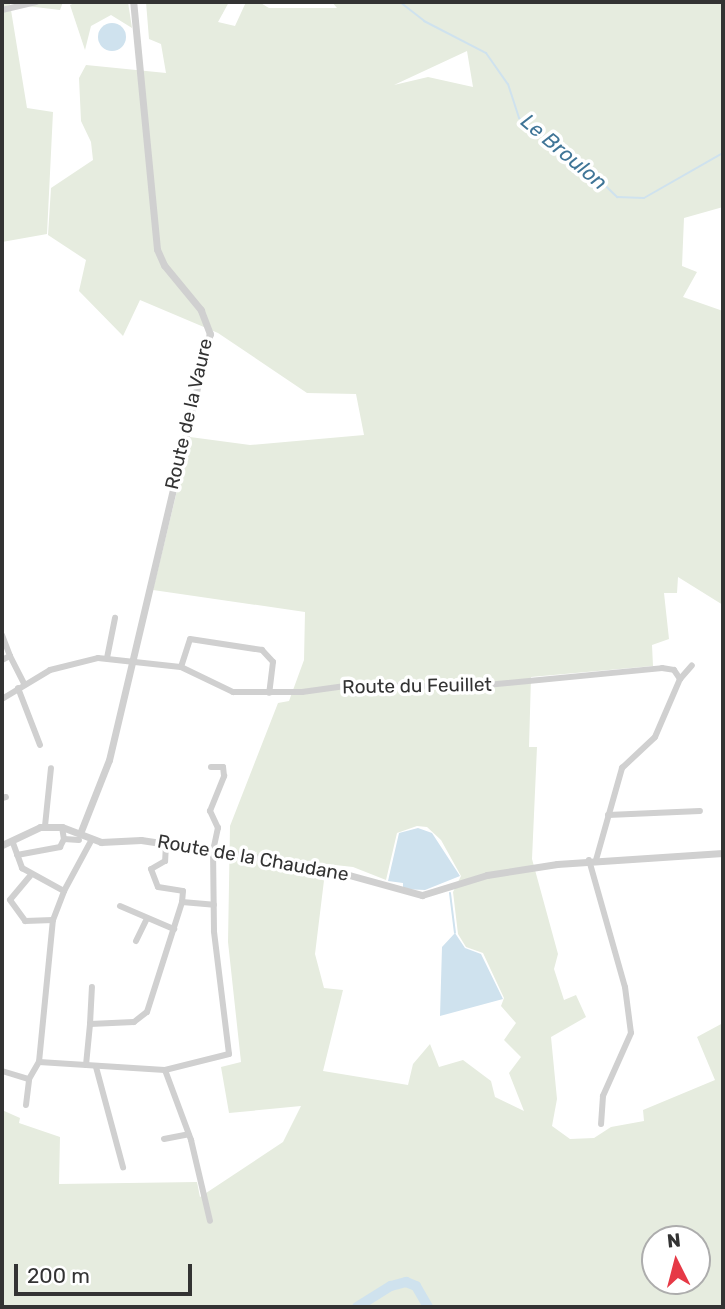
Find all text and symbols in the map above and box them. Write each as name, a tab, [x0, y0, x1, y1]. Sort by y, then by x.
water label: Le Broulon	[516, 109, 612, 195]
street label: Route de la Vaure	[160, 336, 218, 492]
street label: Route du Feuillet	[342, 673, 492, 699]
street label: Route de la Chaudane	[156, 830, 350, 886]
north arrow	[641, 1225, 711, 1295]
text: N	[666, 1228, 682, 1253]
scale bar	[18, 1250, 196, 1294]
text: 200 m	[27, 1263, 90, 1288]

